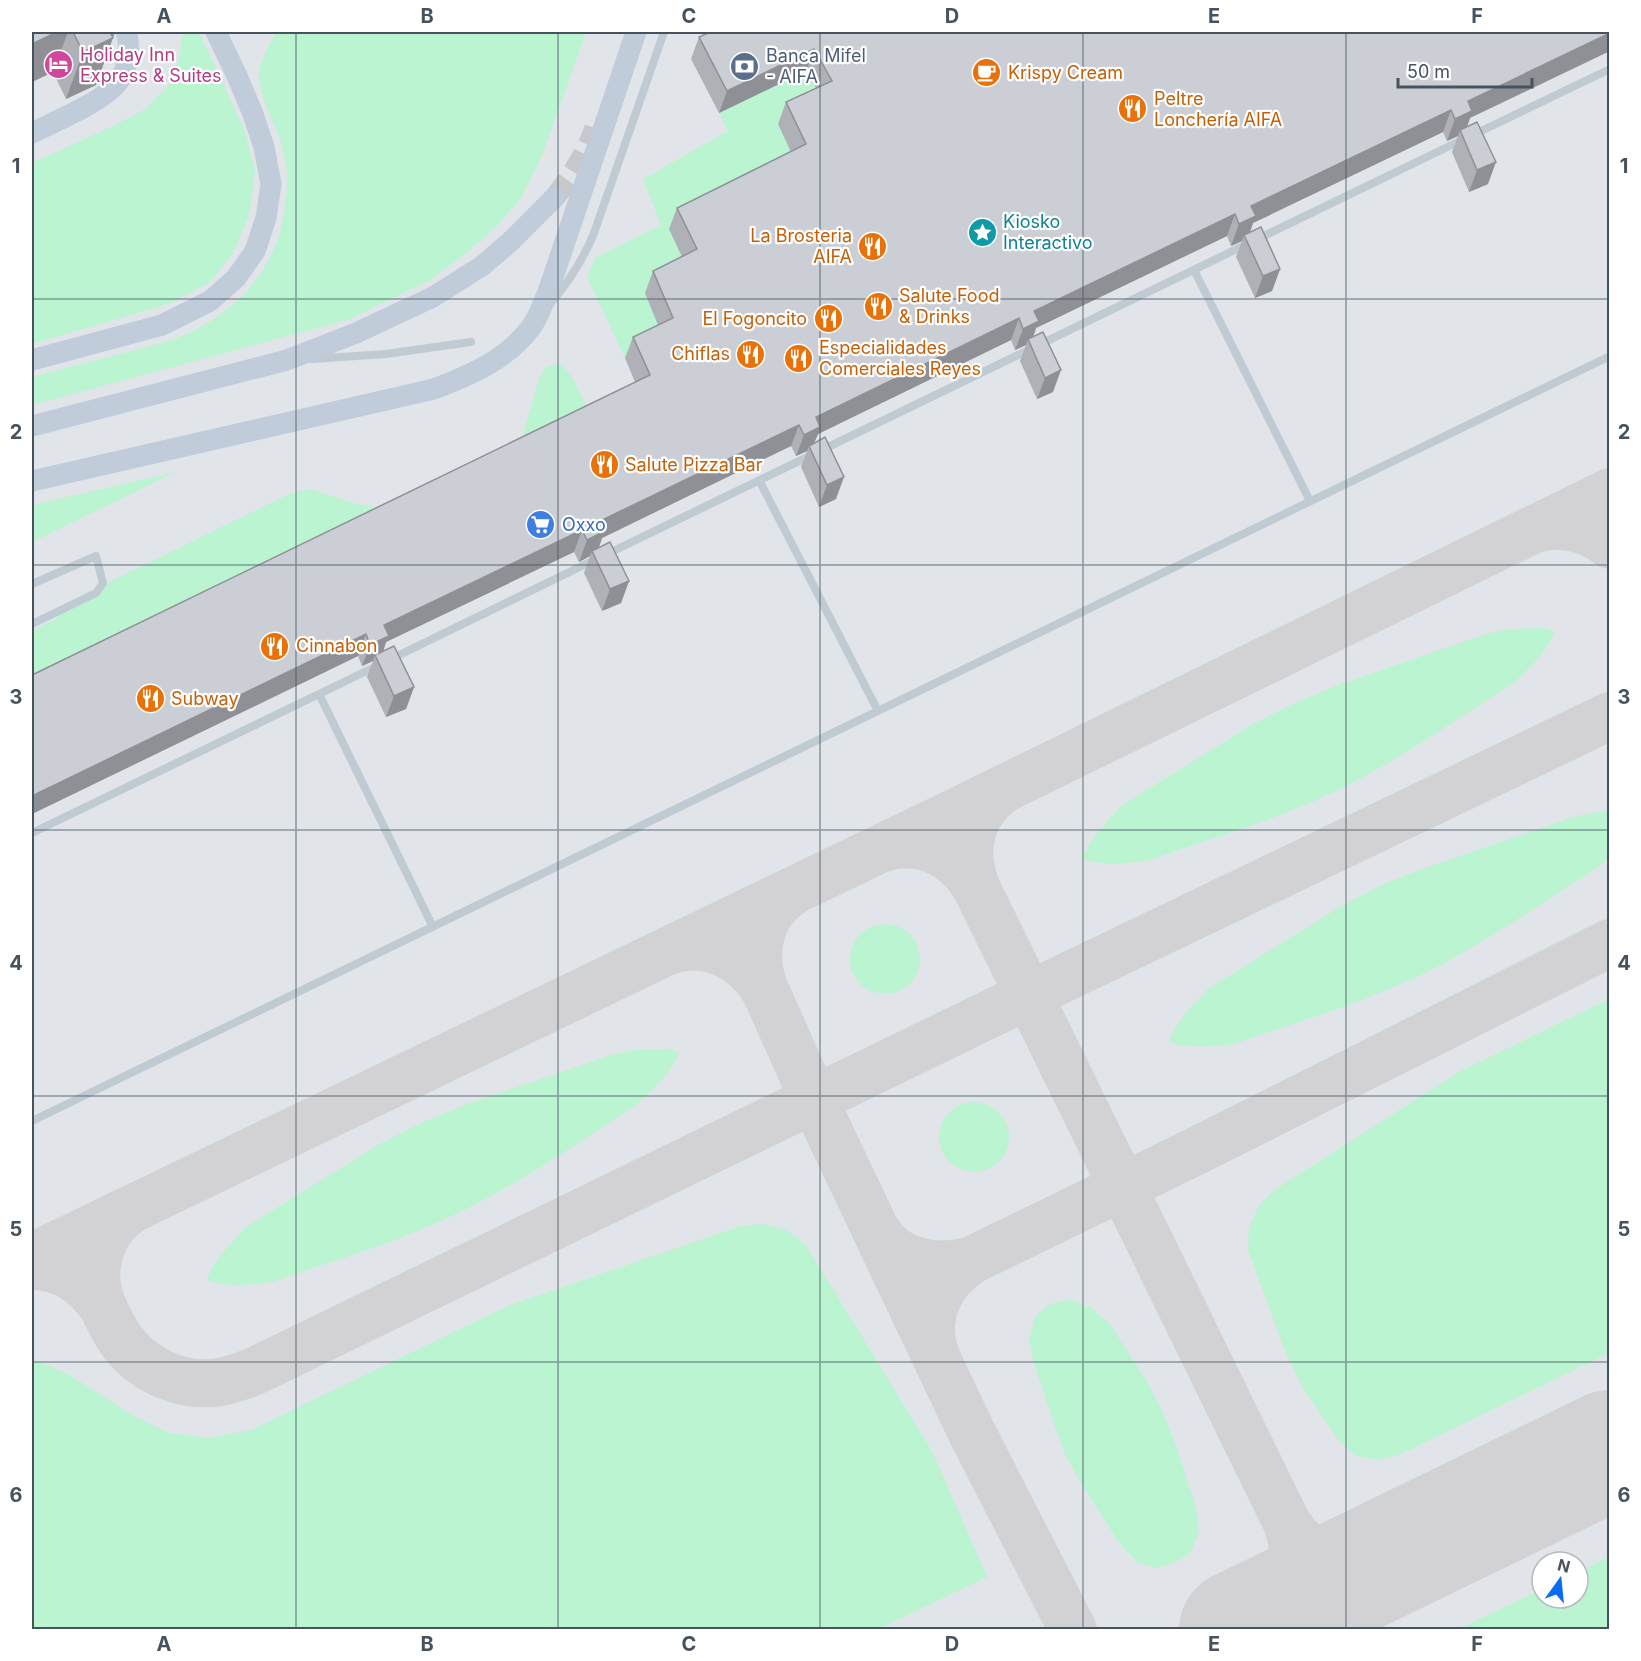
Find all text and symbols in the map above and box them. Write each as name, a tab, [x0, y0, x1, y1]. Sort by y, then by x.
text: A	[157, 4, 172, 28]
text: B	[420, 4, 434, 28]
text: C	[682, 4, 696, 28]
text: D	[945, 4, 959, 28]
text: E	[1208, 4, 1220, 28]
text: F	[1471, 4, 1483, 28]
place label: Holiday Inn Express & Suites	[80, 44, 222, 86]
place label: Banca Mifel - AIFA	[766, 45, 866, 87]
hotel icon: Holiday Inn Express & Suites	[43, 49, 75, 81]
bank icon: Banca Mifel - AIFA	[729, 50, 761, 82]
scale bar	[1398, 51, 1532, 89]
cafe icon: Krispy Cream	[971, 57, 1003, 89]
text: 50 m	[1407, 61, 1450, 82]
place label: Krispy Cream	[1008, 62, 1123, 83]
place label: Peltre Lonchería AIFA	[1154, 88, 1282, 130]
restaurant icon: Peltre Lonchería AIFA	[1117, 93, 1149, 125]
text: 1	[12, 154, 20, 178]
text: 1	[1620, 154, 1628, 178]
place label: Kiosko Interactivo	[1003, 211, 1093, 253]
place icon: Kiosko Interactivo	[966, 216, 998, 248]
place label: La Brosteria AIFA	[750, 225, 852, 267]
restaurant icon: La Brosteria AIFA	[857, 230, 889, 262]
place label: Salute Food & Drinks	[899, 285, 999, 327]
restaurant icon: Salute Food & Drinks	[862, 290, 894, 322]
restaurant icon: El Fogoncito	[812, 303, 844, 335]
place label: El Fogoncito	[702, 308, 807, 329]
place label: Especialidades Comerciales Reyes	[819, 337, 981, 379]
restaurant icon: Chiflas	[735, 338, 767, 370]
restaurant icon: Especialidades Comerciales Reyes	[782, 342, 814, 374]
place label: Chiflas	[671, 343, 730, 364]
text: 2	[10, 420, 22, 444]
text: 2	[1618, 420, 1630, 444]
restaurant icon: Salute Pizza Bar	[588, 449, 620, 481]
place label: Salute Pizza Bar	[625, 454, 763, 475]
supermarket icon: Oxxo	[525, 509, 557, 541]
place label: Oxxo	[562, 514, 606, 535]
restaurant icon: Cinnabon	[259, 630, 291, 662]
place label: Cinnabon	[296, 635, 377, 656]
restaurant icon: Subway	[134, 683, 166, 715]
text: 3	[10, 685, 22, 709]
text: 3	[1618, 685, 1630, 709]
place label: Subway	[171, 688, 239, 709]
text: 4	[9, 951, 23, 975]
text: 4	[1617, 951, 1631, 975]
text: 5	[10, 1217, 22, 1241]
text: 5	[1618, 1217, 1630, 1241]
text: 6	[10, 1483, 23, 1507]
text: 6	[1618, 1483, 1631, 1507]
north arrow	[1530, 1550, 1590, 1610]
text: N	[1555, 1554, 1572, 1577]
text: A	[157, 1632, 172, 1656]
text: B	[420, 1632, 434, 1656]
text: C	[682, 1632, 696, 1656]
text: D	[945, 1632, 959, 1656]
text: E	[1208, 1632, 1220, 1656]
text: F	[1471, 1632, 1483, 1656]

